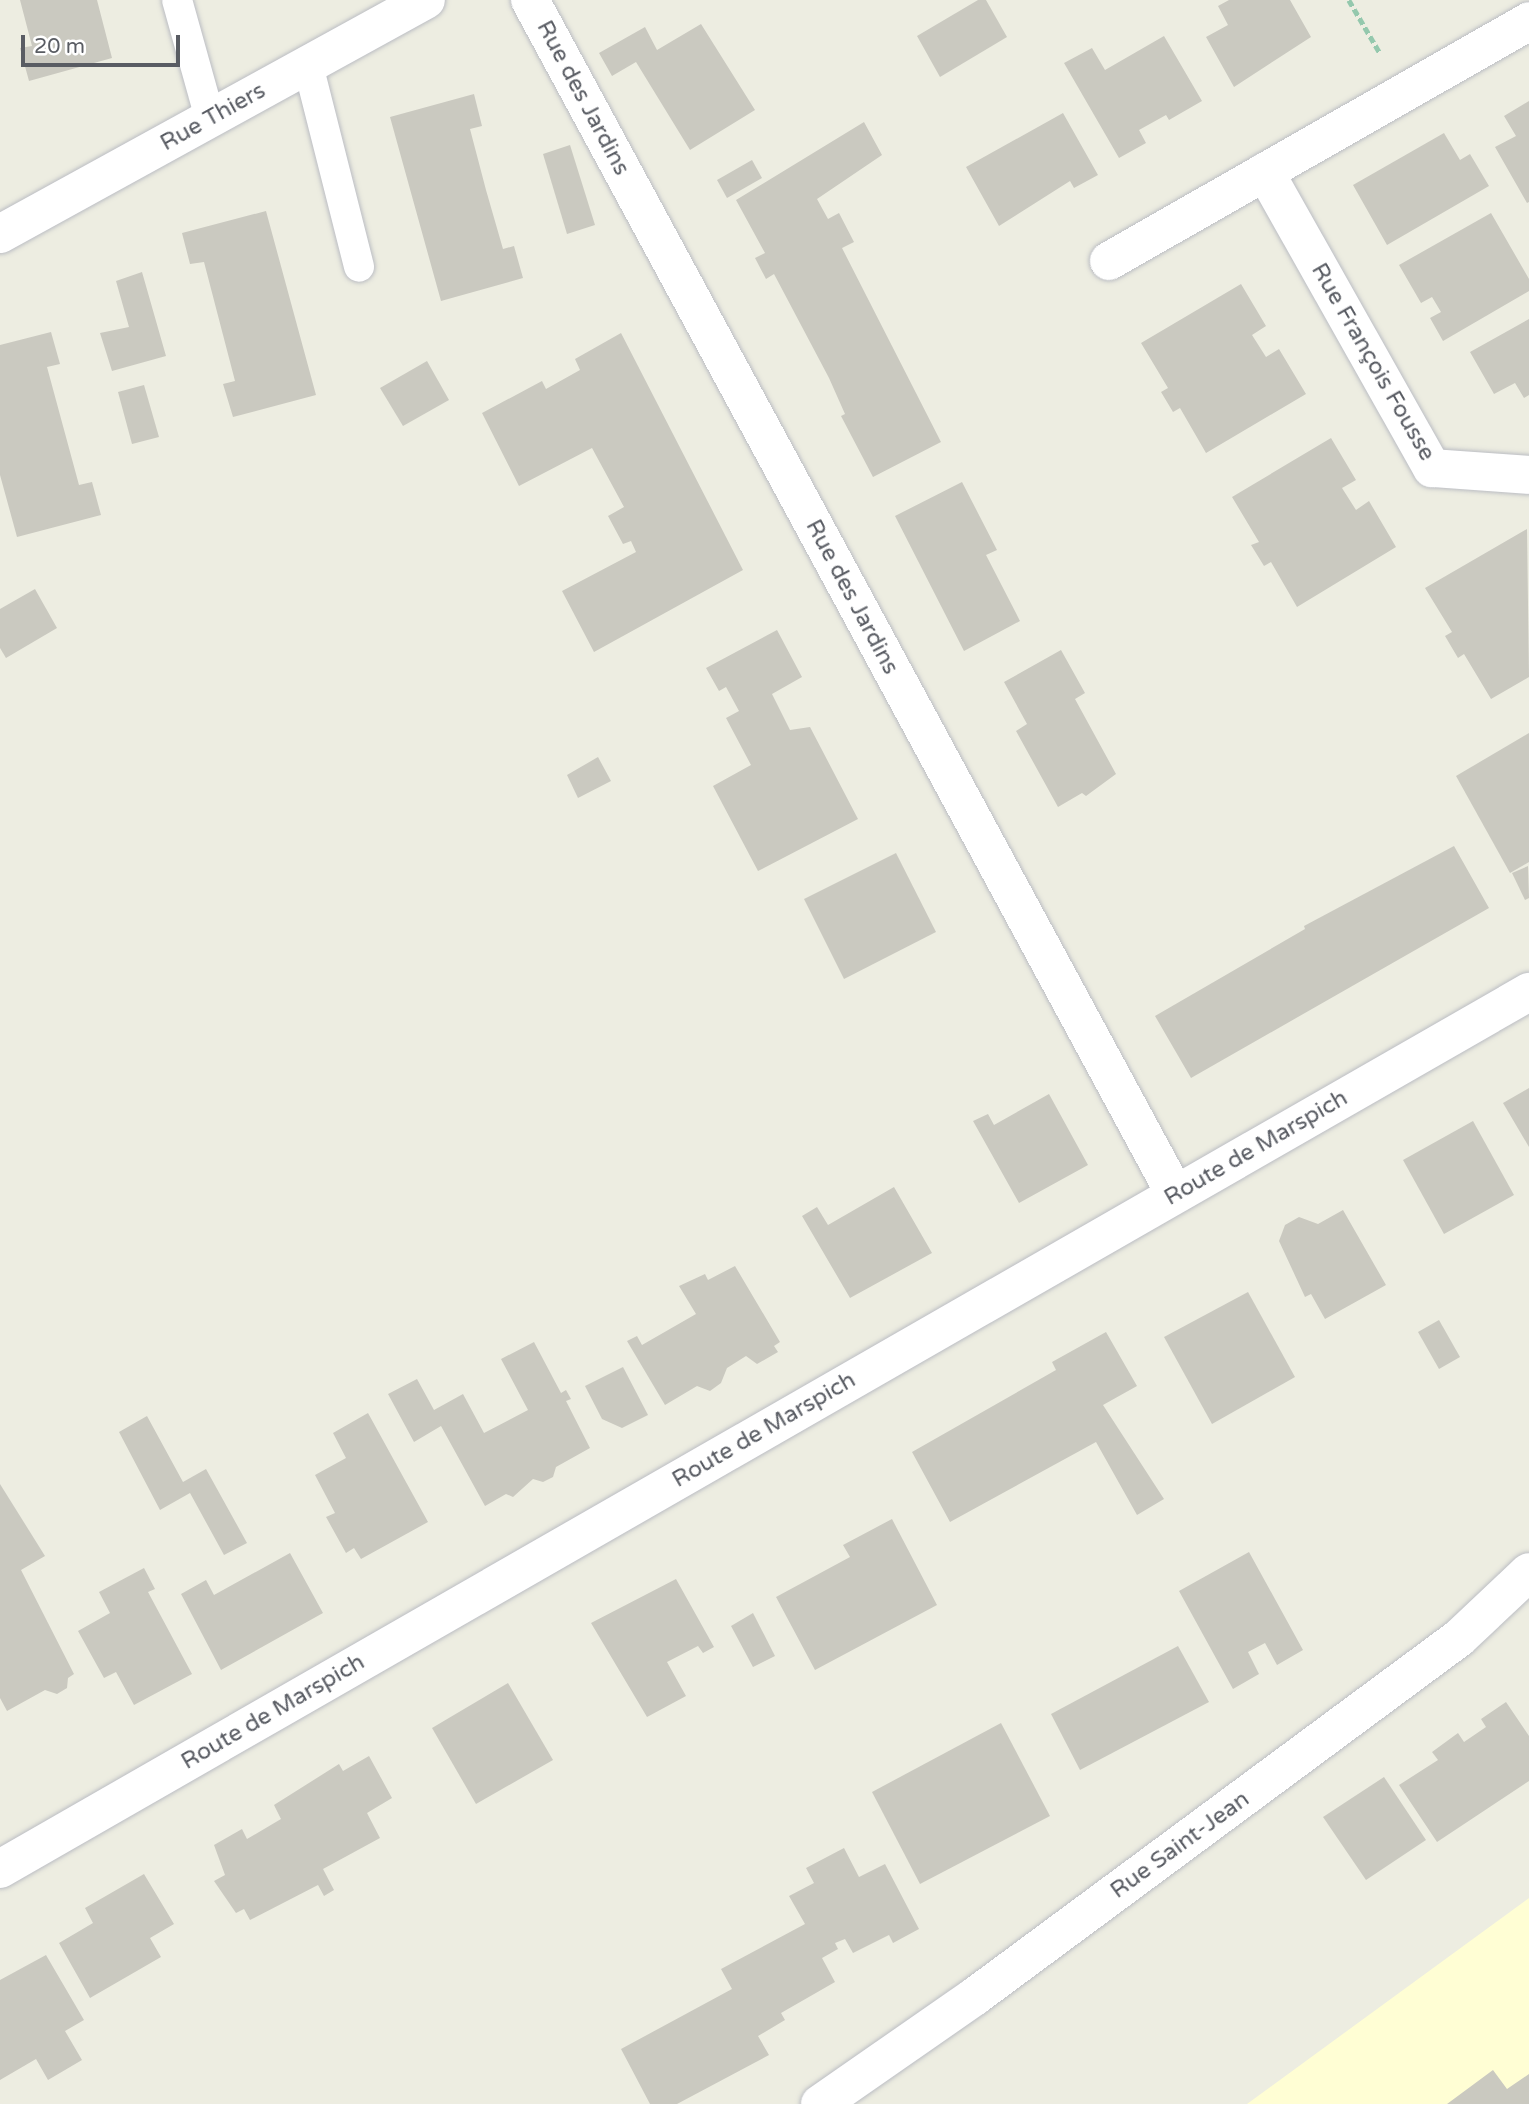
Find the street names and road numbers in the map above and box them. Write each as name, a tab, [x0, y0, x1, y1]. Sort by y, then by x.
street label: Rue des Jardins	[531, 16, 635, 180]
street label: Rue Thiers	[156, 77, 270, 157]
street label: Rue François Fousse	[1305, 258, 1441, 466]
street label: Rue des Jardins	[800, 515, 904, 679]
street label: Route de Marspich	[1159, 1084, 1353, 1212]
street label: Route de Marspich	[667, 1366, 861, 1494]
street label: Route de Marspich	[176, 1648, 370, 1776]
street label: Rue Saint-Jean	[1105, 1785, 1255, 1905]

